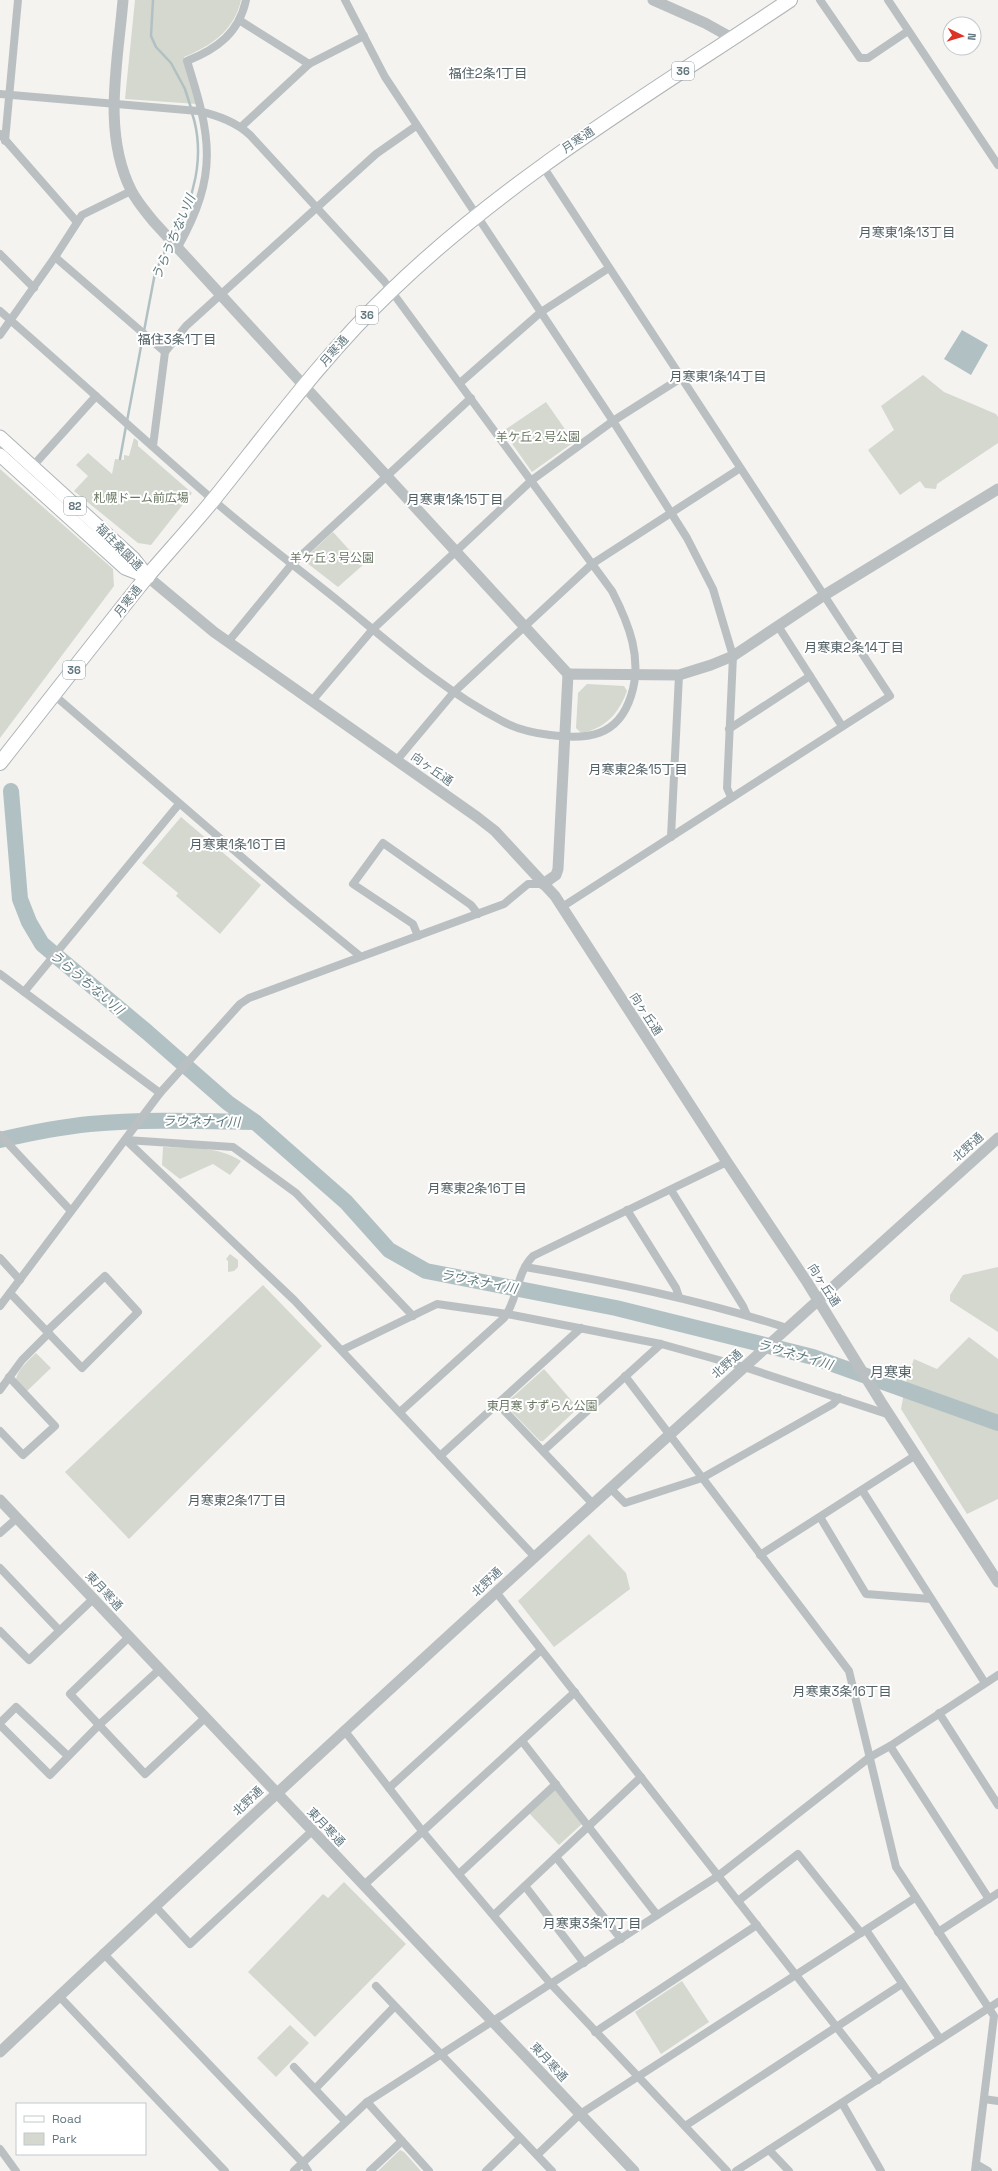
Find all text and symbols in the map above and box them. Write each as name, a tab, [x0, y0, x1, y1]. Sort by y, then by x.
north arrow	[942, 16, 982, 56]
text: N	[965, 33, 979, 41]
road number: 36	[672, 62, 694, 80]
district label: 福住2条1丁目	[449, 65, 527, 82]
street label: 月寒通	[559, 123, 597, 157]
water label: うらうちない川	[148, 190, 200, 282]
district label: 月寒東1条13丁目	[859, 224, 955, 241]
road number: 36	[356, 306, 378, 324]
district label: 福住3条1丁目	[138, 331, 216, 348]
street label: 月寒通	[316, 332, 352, 370]
district label: 月寒東1条14丁目	[670, 368, 767, 385]
park label: 羊ケ丘２号公園	[496, 429, 580, 445]
park label: 札幌ドーム前広場	[93, 490, 189, 506]
district label: 月寒東1条15丁目	[407, 491, 503, 508]
road number: 82	[64, 497, 86, 515]
street label: 福住桑園通	[92, 520, 146, 574]
park label: 羊ケ丘３号公園	[290, 550, 374, 566]
street label: 月寒通	[111, 582, 145, 620]
district label: 月寒東2条14丁目	[804, 639, 904, 656]
road number: 36	[63, 661, 85, 679]
street label: 向ヶ丘通	[408, 749, 456, 789]
district label: 月寒東2条15丁目	[588, 761, 688, 778]
district label: 月寒東1条16丁目	[190, 836, 286, 853]
water label: うらうちない川	[46, 947, 129, 1019]
street label: 向ヶ丘通	[626, 990, 666, 1038]
water label: ラウネナイ川	[162, 1112, 242, 1131]
street label: 北野通	[949, 1129, 987, 1165]
district label: 月寒東2条16丁目	[427, 1180, 527, 1197]
street label: 向ヶ丘通	[804, 1261, 844, 1309]
water label: ラウネナイ川	[439, 1266, 521, 1298]
water label: ラウネナイ川	[755, 1336, 837, 1374]
street label: 北野通	[708, 1346, 746, 1382]
district label: 月寒東	[870, 1363, 912, 1381]
park label: 東月寒 すずらん公園	[486, 1398, 598, 1414]
district label: 月寒東2条17丁目	[188, 1492, 286, 1509]
street label: 北野通	[468, 1564, 506, 1600]
street label: 東月寒通	[82, 1568, 126, 1614]
district label: 月寒東3条16丁目	[792, 1683, 892, 1700]
street label: 北野通	[229, 1783, 267, 1819]
street label: 東月寒通	[304, 1804, 348, 1850]
district label: 月寒東3条17丁目	[543, 1915, 641, 1932]
street label: 東月寒通	[527, 2039, 571, 2085]
legend	[16, 2103, 146, 2155]
text: Road	[52, 2111, 81, 2127]
text: Park	[52, 2131, 77, 2147]

